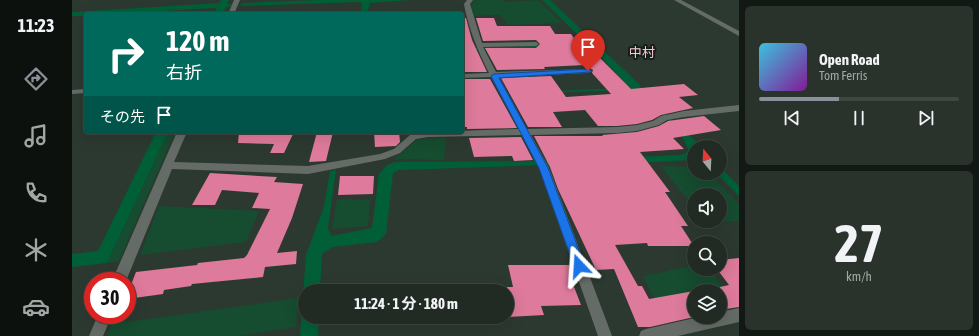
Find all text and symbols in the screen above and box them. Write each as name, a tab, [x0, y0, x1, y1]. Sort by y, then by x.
text: 11:23	[17, 15, 55, 36]
text: 120 m	[166, 25, 229, 57]
icon: right	[100, 28, 152, 80]
pin	[571, 30, 605, 71]
icon: arrive	[577, 36, 599, 58]
district label: 中村	[629, 45, 655, 60]
text: Open Road	[819, 51, 880, 68]
text: 右折	[166, 62, 202, 83]
icon: directions	[22, 65, 50, 93]
text: Tom Ferris	[819, 68, 867, 83]
icon: arrive	[153, 104, 175, 126]
icon: previous	[781, 107, 803, 129]
icon: pause	[848, 107, 870, 129]
icon: next	[915, 107, 937, 129]
text: その先	[100, 108, 145, 125]
icon: music	[22, 122, 50, 150]
north arrow	[687, 140, 727, 180]
map controls	[687, 140, 727, 324]
icon: phone	[22, 179, 50, 207]
button: sound	[687, 188, 727, 228]
text: 27	[835, 213, 883, 273]
icon: climate	[22, 236, 50, 264]
button: search	[687, 236, 727, 276]
position arrow	[558, 245, 600, 287]
text: km/h	[846, 269, 872, 284]
speed limit sign: 30	[84, 272, 136, 324]
button: layers	[687, 284, 727, 324]
icon: car	[22, 293, 50, 321]
text: 11:24 · 1 分 · 180 m	[354, 295, 458, 312]

